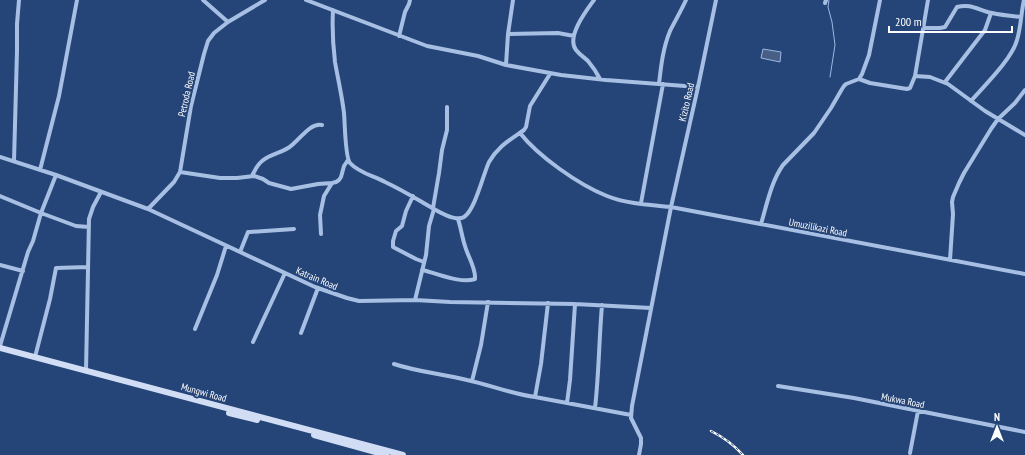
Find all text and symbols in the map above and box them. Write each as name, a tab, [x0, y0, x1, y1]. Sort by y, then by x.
scale bar	[889, 8, 1012, 34]
text: 200 m	[895, 14, 922, 29]
street label: Petroda Road	[175, 70, 198, 118]
street label: Kizito Road	[676, 82, 697, 123]
street label: Umuzilikazi Road	[788, 215, 848, 240]
street label: Katrain Road	[294, 264, 340, 293]
street label: Mungwi Road	[180, 380, 228, 405]
street label: Mukwa Road	[880, 390, 926, 411]
north arrow	[977, 407, 1017, 447]
text: N	[994, 410, 1000, 424]

